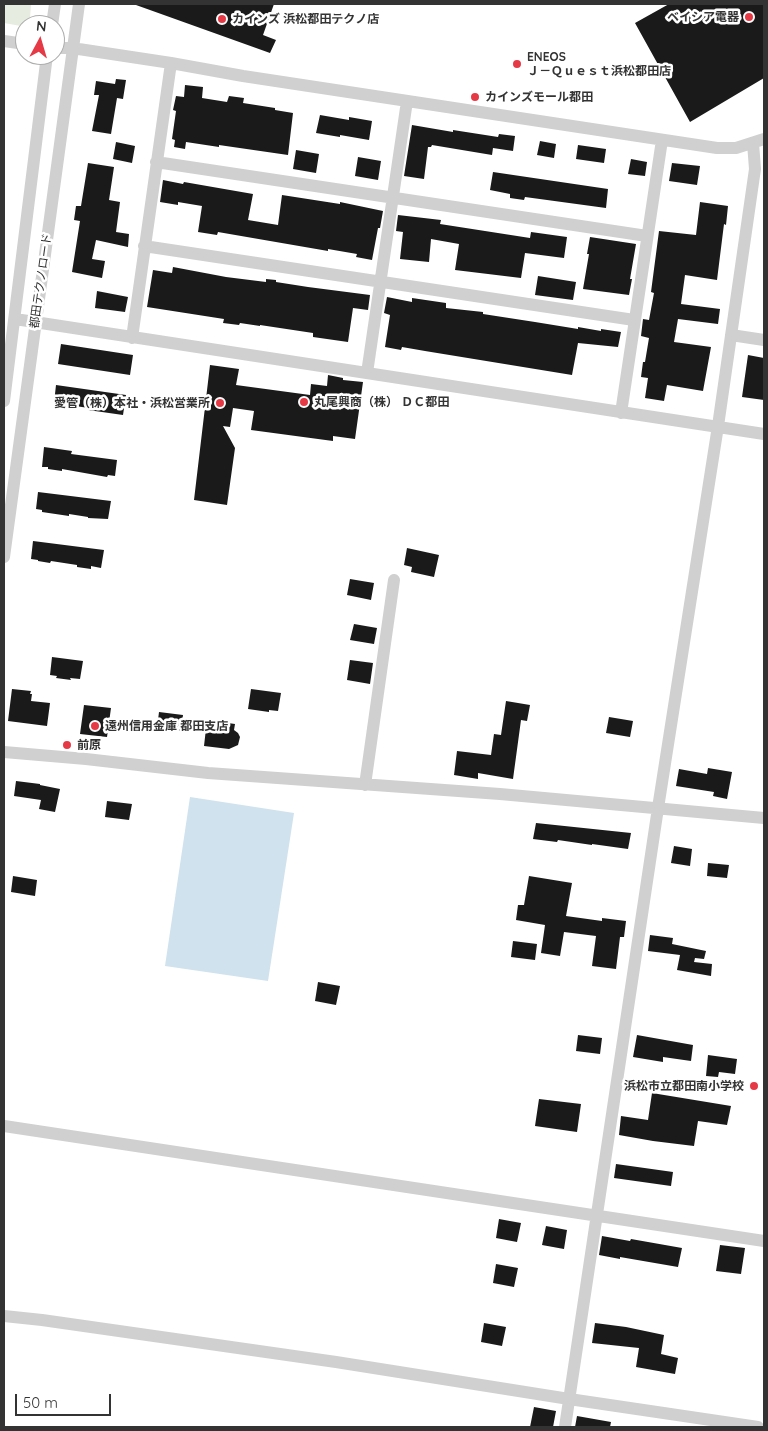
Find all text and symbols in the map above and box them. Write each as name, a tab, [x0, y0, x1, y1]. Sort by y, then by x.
place label: ベイシア電器	[667, 10, 739, 24]
marker: ベイシア電器	[743, 11, 755, 23]
place label: カインズ 浜松都田テクノ店	[232, 12, 379, 26]
marker: カインズ 浜松都田テクノ店	[216, 13, 228, 25]
north arrow	[15, 15, 65, 65]
text: N	[35, 17, 48, 36]
place label: ENEOS Ｊ－Ｑｕｅｓｔ浜松都田店	[527, 50, 671, 78]
marker: ENEOS Ｊ－Ｑｕｅｓｔ浜松都田店	[511, 58, 523, 70]
place label: カインズモール都田	[485, 90, 593, 104]
marker: カインズモール都田	[469, 91, 481, 103]
street label: 都田テクノロード	[27, 232, 55, 330]
place label: 丸尾興商（株） ＤＣ都田	[314, 395, 449, 409]
place label: 愛管（株）本社・浜松営業所	[54, 396, 210, 410]
marker: 丸尾興商（株） ＤＣ都田	[298, 396, 310, 408]
marker: 愛管（株）本社・浜松営業所	[214, 397, 226, 409]
place label: 遠州信用金庫 都田支店	[105, 719, 228, 733]
marker: 遠州信用金庫 都田支店	[89, 720, 101, 732]
place label: 前原	[77, 738, 101, 752]
marker: 前原	[61, 739, 73, 751]
place label: 浜松市立都田南小学校	[624, 1079, 744, 1093]
marker: 浜松市立都田南小学校	[748, 1080, 760, 1092]
scale bar	[18, 1384, 114, 1416]
text: 50 m	[23, 1393, 58, 1412]

